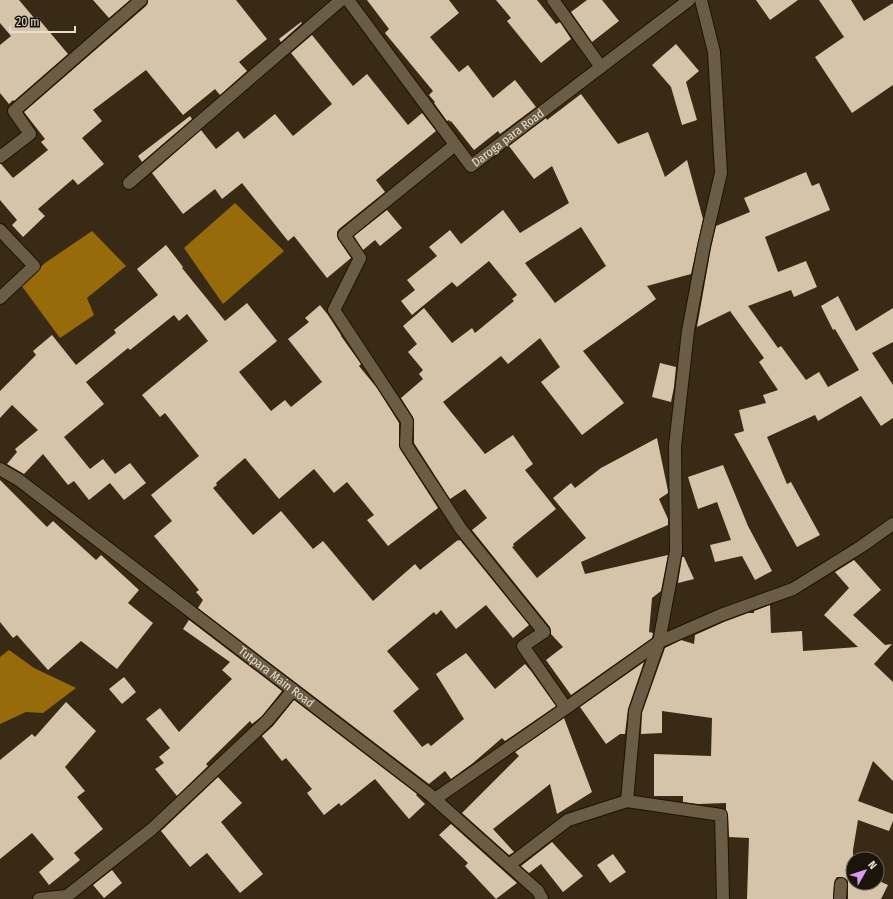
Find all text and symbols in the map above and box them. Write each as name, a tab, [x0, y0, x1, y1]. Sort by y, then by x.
scale bar	[10, 8, 75, 34]
text: 20 m	[16, 15, 40, 29]
street label: Daroga para Road	[469, 106, 547, 170]
street label: Tutpara Main Road	[236, 644, 317, 710]
north arrow	[845, 851, 885, 891]
text: N	[865, 858, 880, 872]

